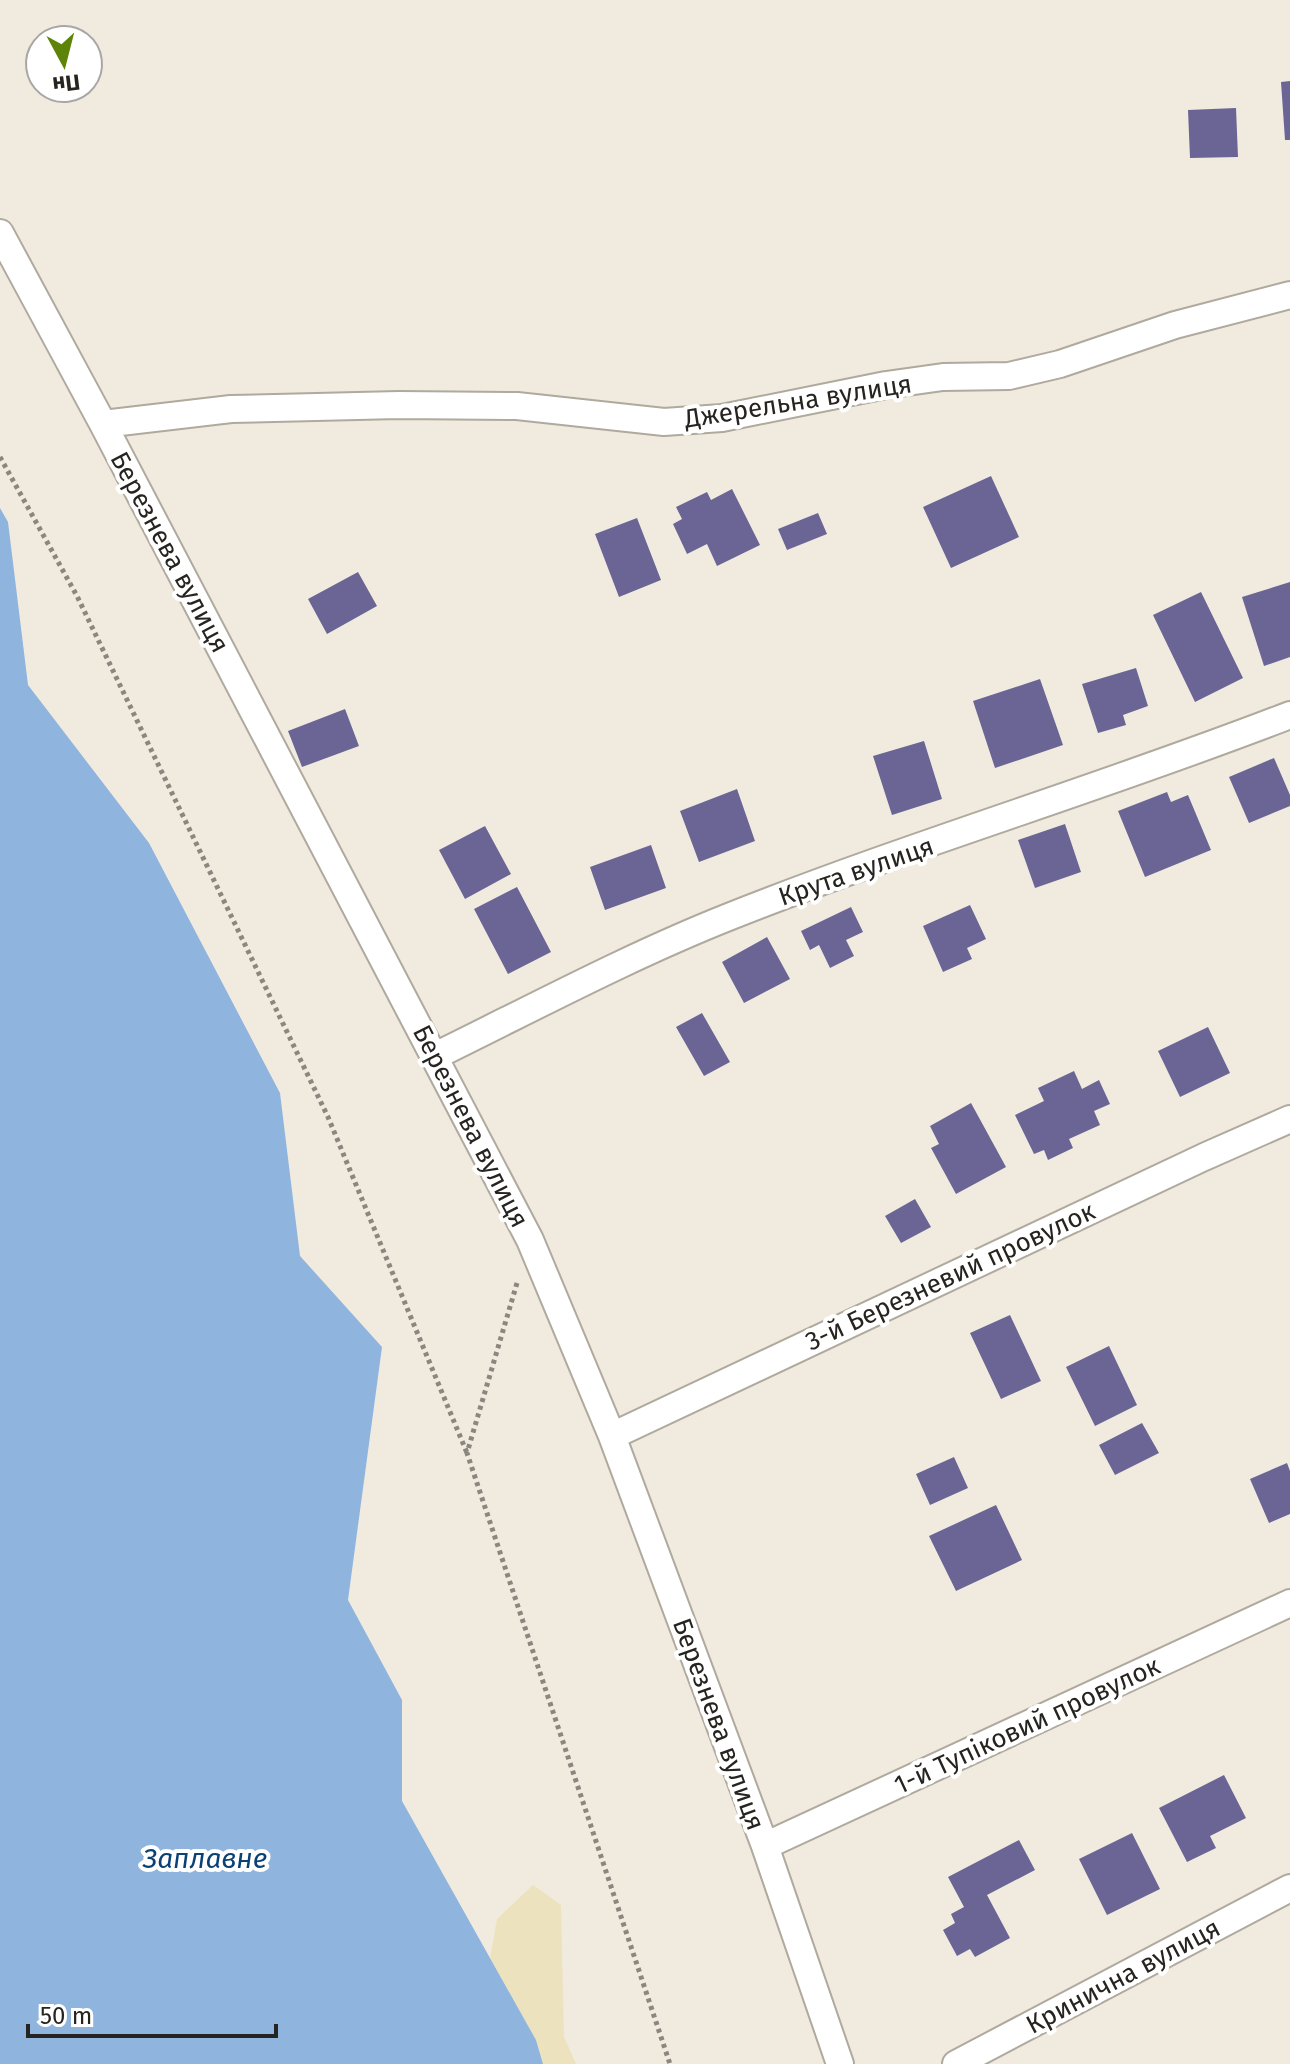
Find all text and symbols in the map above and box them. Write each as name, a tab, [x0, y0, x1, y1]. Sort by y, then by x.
north arrow	[24, 24, 104, 104]
text: Пн	[51, 68, 82, 98]
street label: Джерельна вулиця	[681, 368, 914, 435]
street label: Березнева вулиця	[103, 446, 236, 658]
street label: Крута вулиця	[774, 830, 938, 913]
street label: Березнева вулиця	[406, 1020, 535, 1233]
street label: 3-й Березневий провулок	[801, 1195, 1100, 1357]
street label: Березнева вулиця	[666, 1614, 771, 1834]
street label: 1-й Тупіковий провулок	[889, 1650, 1166, 1801]
water label: Заплавне	[142, 1842, 267, 1875]
street label: Кринична вулиця	[1021, 1912, 1225, 2041]
scale bar	[28, 1988, 276, 2038]
text: 50 m	[40, 2002, 92, 2030]

